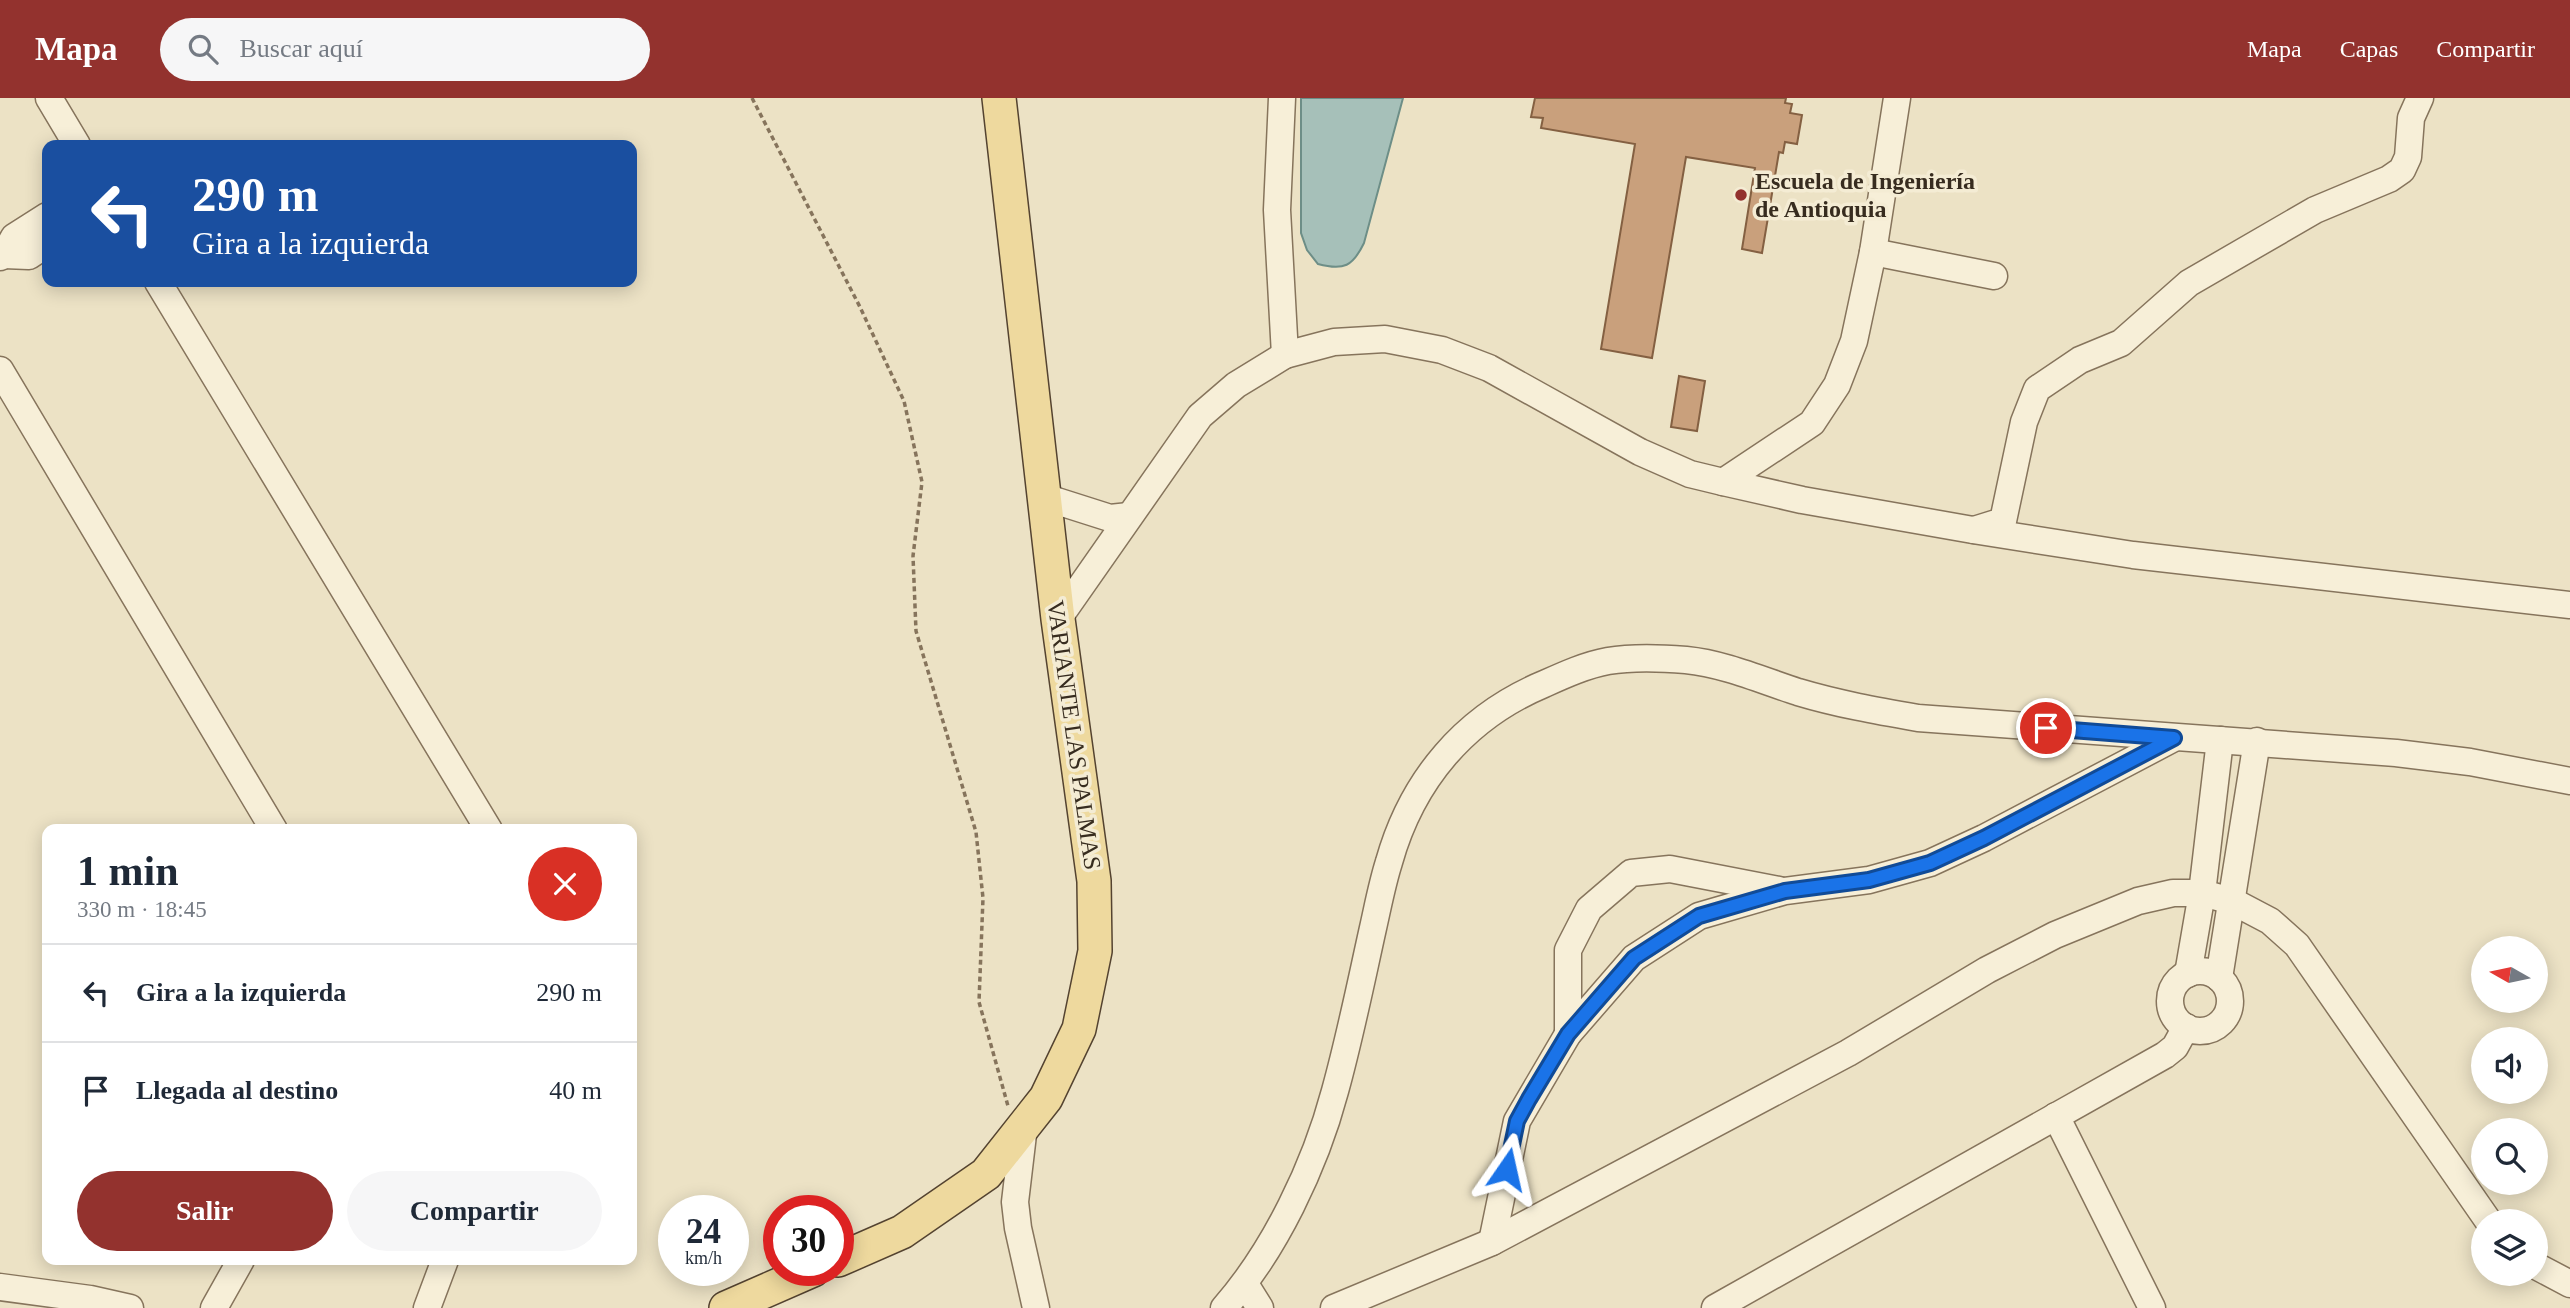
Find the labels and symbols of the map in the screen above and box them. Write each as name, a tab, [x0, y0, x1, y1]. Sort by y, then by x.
place label: Escuela de Ingeniería de Antioquia	[1755, 168, 1975, 222]
marker: Escuela de Ingeniería de Antioquia	[1733, 187, 1749, 203]
street label: VARIANTE LAS PALMAS	[1042, 598, 1106, 872]
pin	[2016, 698, 2076, 758]
north arrow	[2471, 936, 2548, 1013]
position arrow	[1470, 1132, 1544, 1206]
speed limit sign: 30	[763, 1195, 854, 1286]

